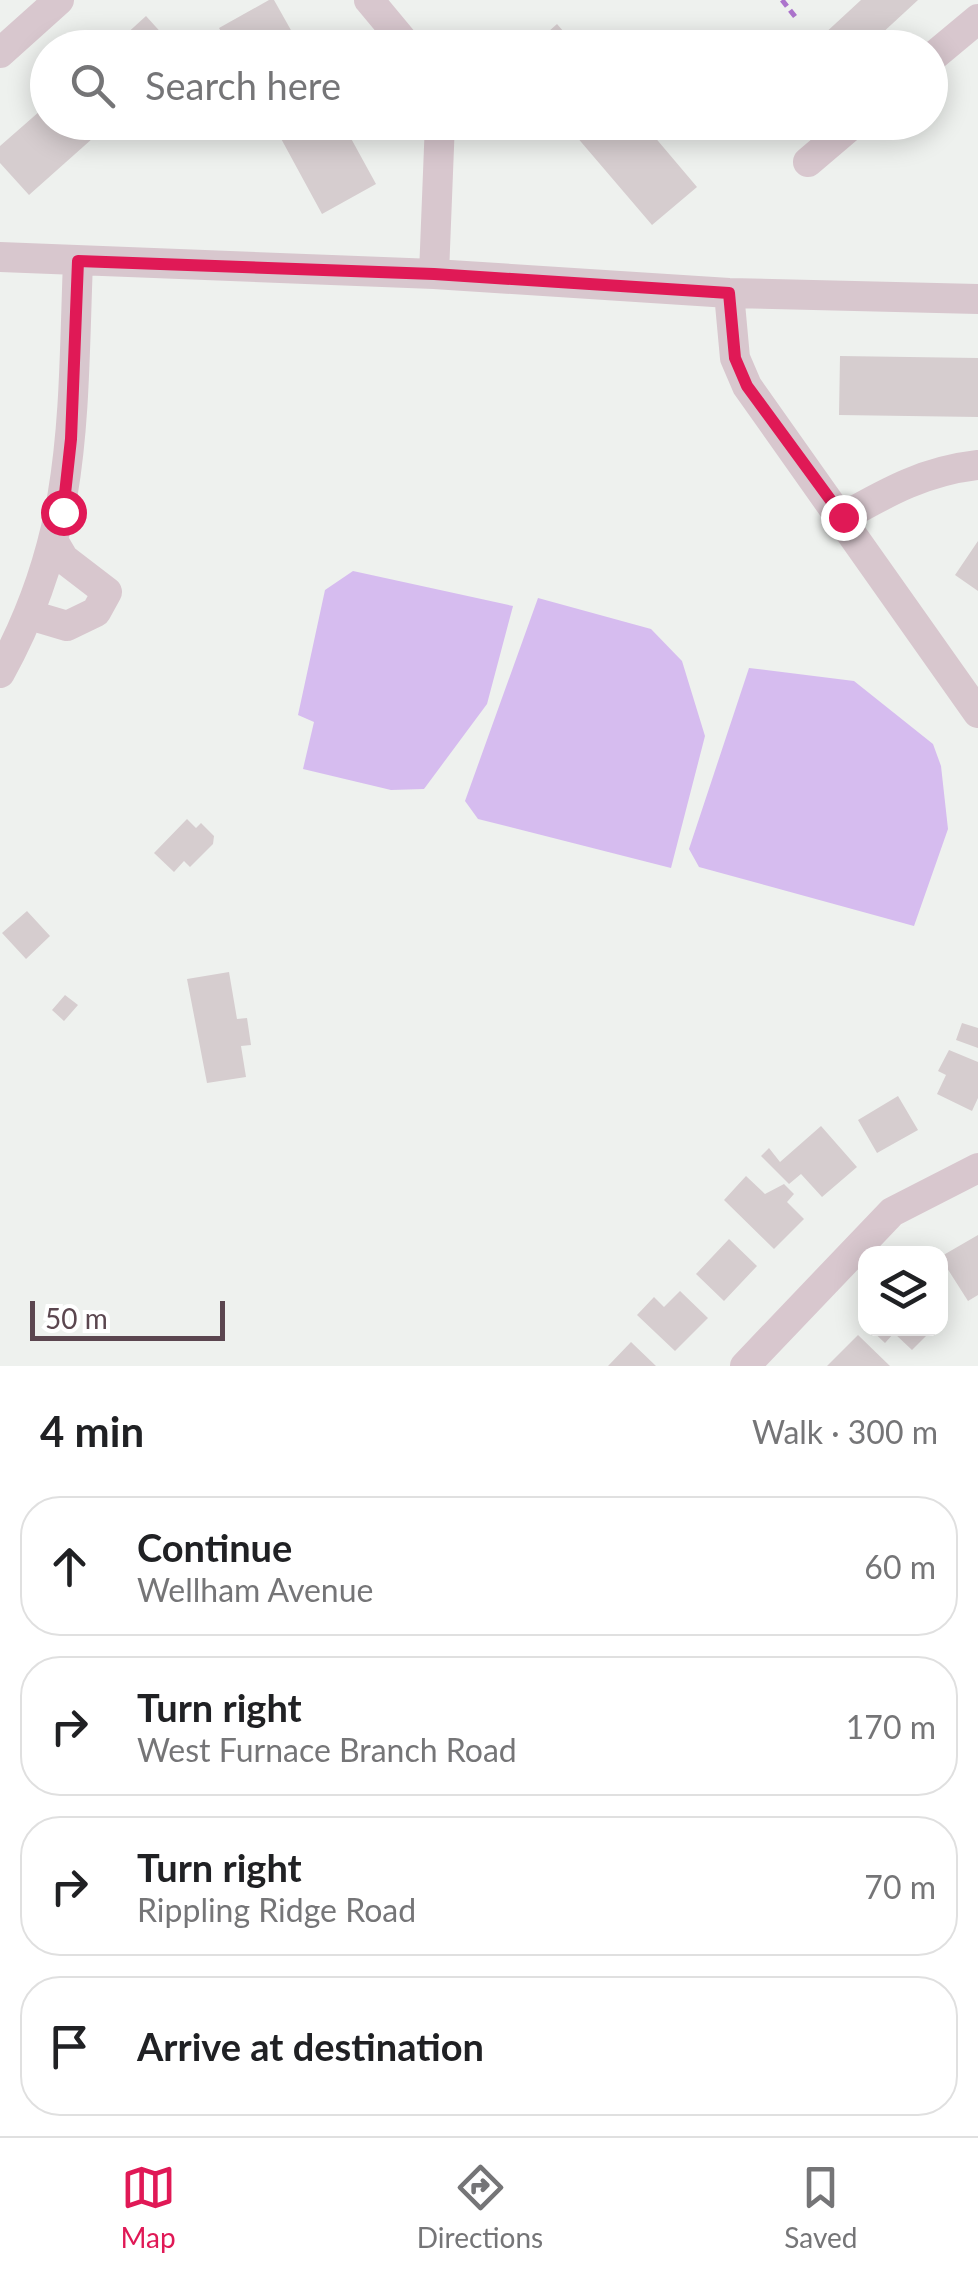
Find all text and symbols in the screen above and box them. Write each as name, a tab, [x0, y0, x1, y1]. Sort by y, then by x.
search box	[30, 30, 948, 140]
icon: search	[65, 58, 120, 113]
text: Search here	[145, 62, 341, 108]
route start	[41, 490, 87, 536]
route end	[821, 495, 867, 541]
map controls	[858, 1246, 948, 1336]
button: layers	[858, 1246, 948, 1336]
scale bar	[30, 1296, 225, 1340]
text: 50 m	[45, 1301, 108, 1335]
text: 4 min	[40, 1406, 144, 1456]
text: Walk · 300 m	[752, 1412, 938, 1451]
text: Continue	[137, 1524, 292, 1570]
icon: ahead	[42, 1539, 97, 1594]
text: 60 m	[864, 1547, 936, 1586]
text: Wellham Avenue	[137, 1570, 373, 1609]
text: Turn right	[137, 1684, 302, 1730]
icon: right	[42, 1699, 97, 1754]
text: 170 m	[846, 1707, 936, 1746]
text: West Furnace Branch Road	[137, 1730, 517, 1769]
text: Turn right	[137, 1844, 302, 1890]
icon: right	[42, 1859, 97, 1914]
text: 70 m	[864, 1867, 936, 1906]
text: Rippling Ridge Road	[137, 1890, 416, 1929]
icon: arrive	[42, 2019, 97, 2074]
text: Arrive at destination	[137, 2023, 484, 2069]
tab: Map	[121, 2160, 176, 2254]
tab: Directions	[417, 2160, 543, 2254]
tab: Saved	[784, 2160, 857, 2254]

